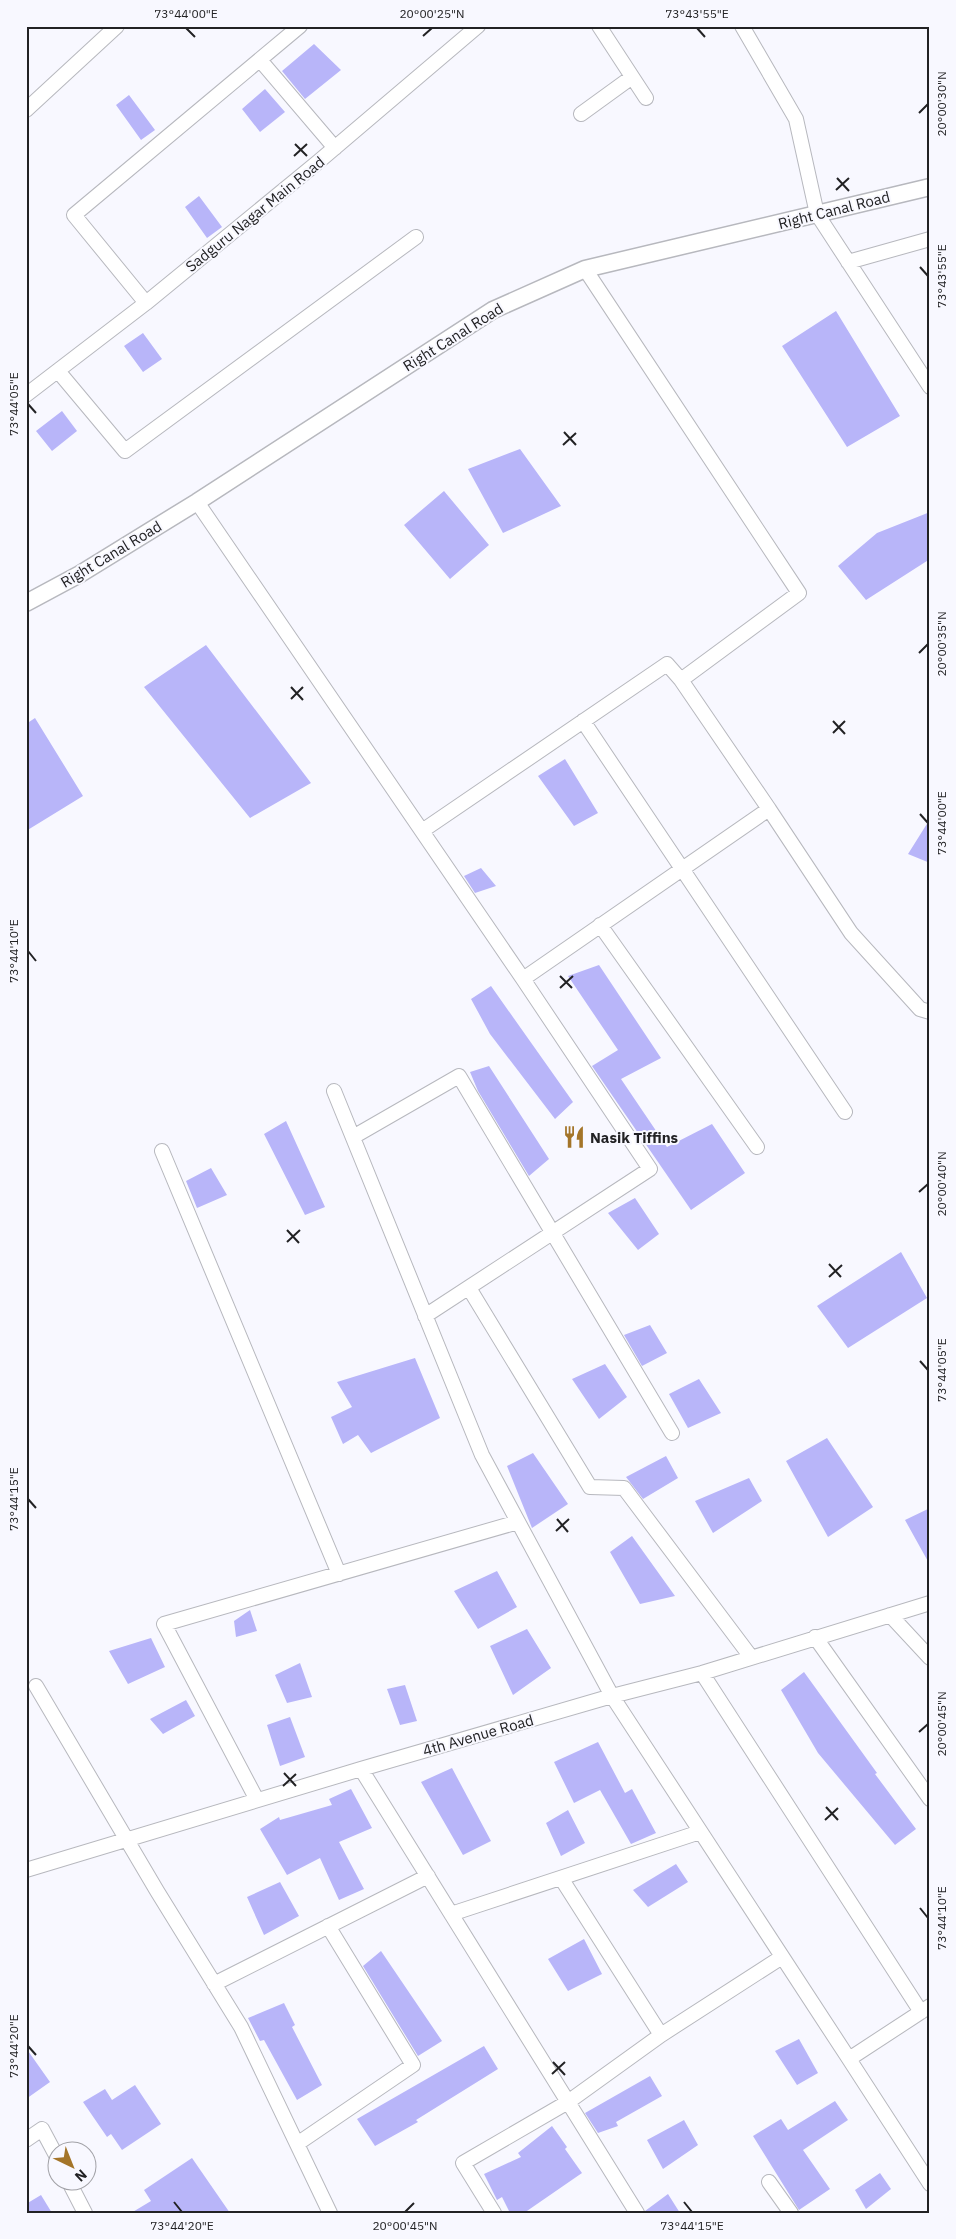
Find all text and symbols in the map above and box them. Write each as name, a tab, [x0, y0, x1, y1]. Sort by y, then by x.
text: 73°44'00"E	[154, 6, 218, 21]
text: 20°00'25"N	[399, 6, 465, 21]
text: 73°43'55"E	[665, 6, 729, 21]
text: 20°00'30"N	[934, 71, 949, 137]
street label: Sadguru Nagar Main Road	[182, 152, 328, 276]
street label: Right Canal Road	[776, 187, 892, 233]
text: 73°43'55"E	[934, 244, 949, 308]
street label: Right Canal Road	[399, 299, 507, 375]
text: 73°44'05"E	[6, 372, 21, 436]
street label: Right Canal Road	[57, 516, 165, 592]
text: 20°00'35"N	[934, 611, 949, 677]
text: 73°44'00"E	[934, 791, 949, 855]
text: 73°44'10"E	[6, 919, 21, 983]
restaurant icon: Nasik Tiffins	[561, 1124, 587, 1150]
place label: Nasik Tiffins	[590, 1128, 679, 1147]
text: 20°00'40"N	[934, 1151, 949, 1217]
text: 73°44'05"E	[934, 1338, 949, 1402]
text: 73°44'15"E	[6, 1467, 21, 1531]
text: 20°00'45"N	[934, 1691, 949, 1757]
street label: 4th Avenue Road	[420, 1710, 536, 1760]
text: 73°44'10"E	[934, 1886, 949, 1950]
text: 73°44'20"E	[6, 2014, 21, 2078]
north arrow	[48, 2142, 98, 2192]
text: N	[71, 2165, 91, 2186]
text: 73°44'20"E	[150, 2218, 214, 2233]
text: 20°00'45"N	[372, 2218, 438, 2233]
text: 73°44'15"E	[660, 2218, 724, 2233]

